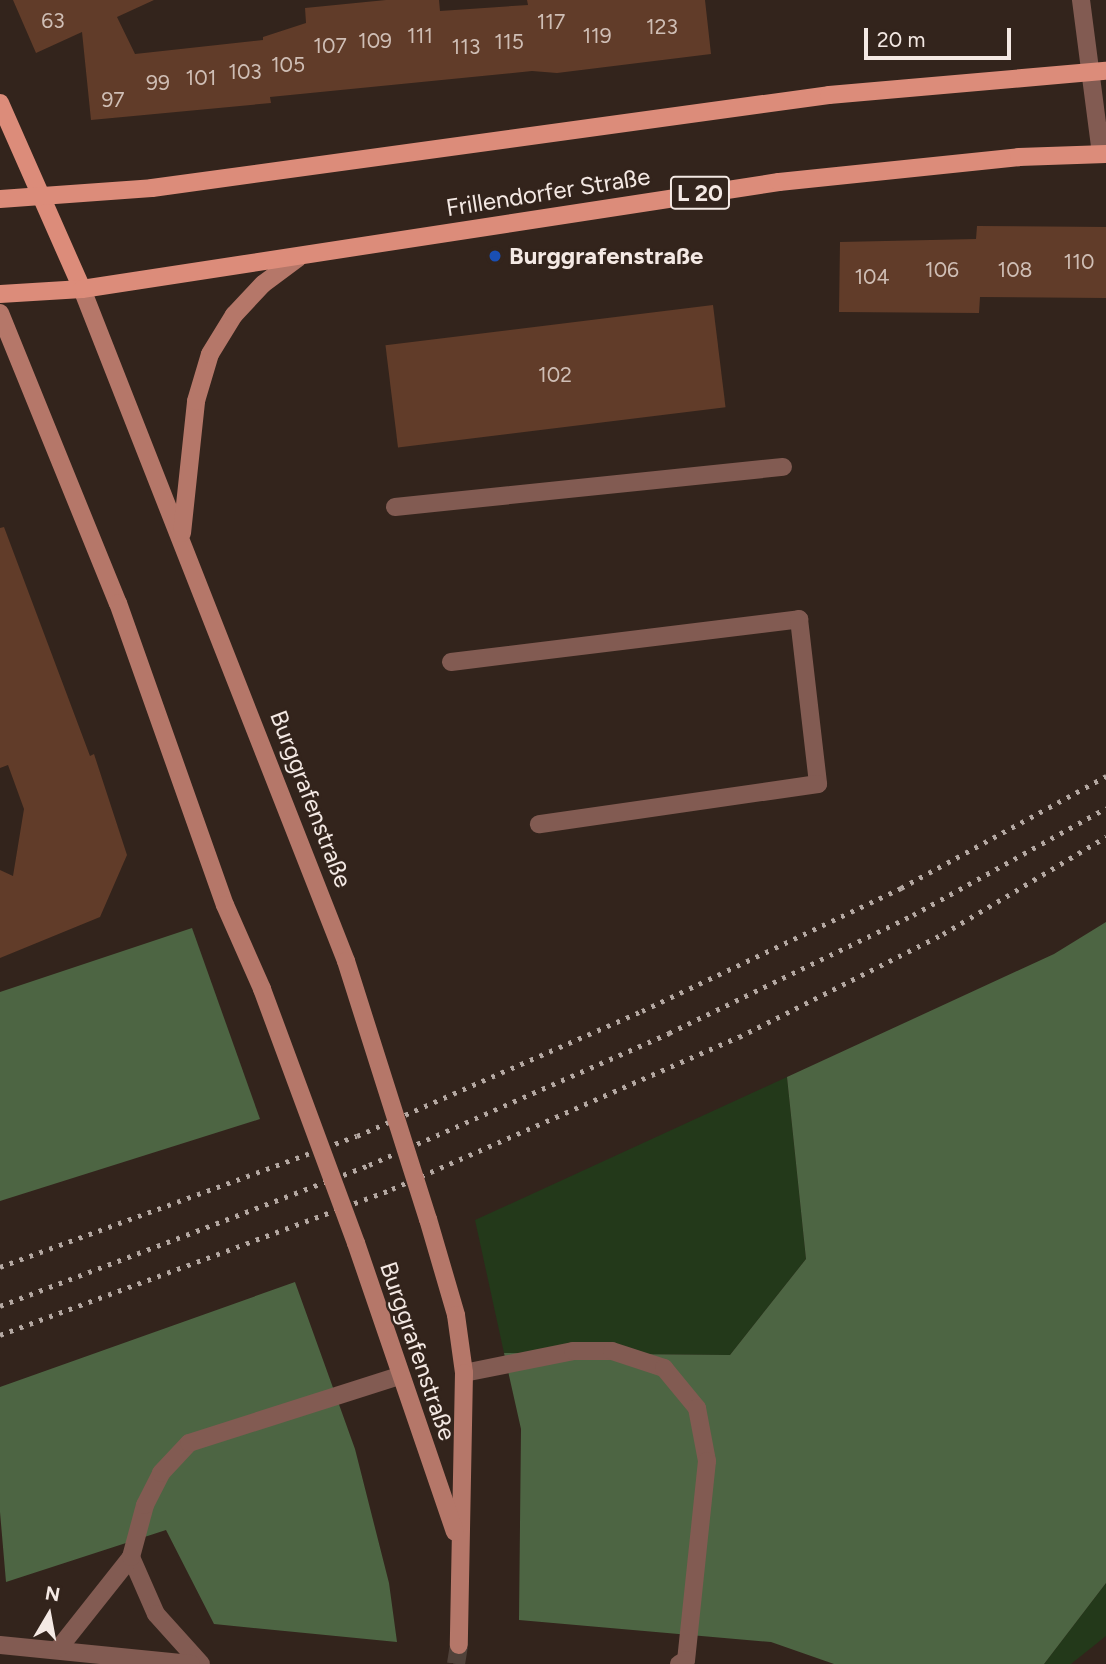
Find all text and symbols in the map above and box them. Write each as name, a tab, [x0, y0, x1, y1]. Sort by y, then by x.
house number: 63	[41, 8, 65, 34]
house number: 117	[537, 9, 565, 35]
house number: 123	[646, 14, 678, 40]
scale bar	[868, 14, 1015, 58]
house number: 111	[407, 23, 433, 49]
house number: 119	[582, 23, 612, 49]
text: 20 m	[877, 27, 925, 52]
house number: 109	[358, 28, 392, 54]
house number: 115	[494, 29, 524, 55]
house number: 107	[313, 33, 347, 59]
house number: 113	[452, 34, 480, 60]
house number: 105	[271, 52, 305, 78]
house number: 103	[228, 59, 262, 85]
house number: 101	[186, 65, 216, 91]
house number: 99	[146, 70, 170, 96]
house number: 97	[101, 87, 125, 113]
street label: Frillendorfer Straße	[444, 162, 652, 222]
road number: L 20	[668, 174, 732, 212]
place label: Burggrafenstraße	[509, 242, 703, 270]
marker: Burggrafenstraße	[487, 248, 503, 264]
house number: 110	[1064, 249, 1094, 275]
house number: 106	[925, 257, 959, 283]
house number: 108	[997, 257, 1033, 283]
house number: 104	[854, 264, 890, 290]
house number: 102	[538, 362, 572, 388]
street label: Burggrafenstraße	[264, 706, 358, 892]
street label: Burggrafenstraße	[374, 1258, 462, 1444]
north arrow	[14, 1580, 84, 1650]
text: N	[44, 1581, 62, 1606]

